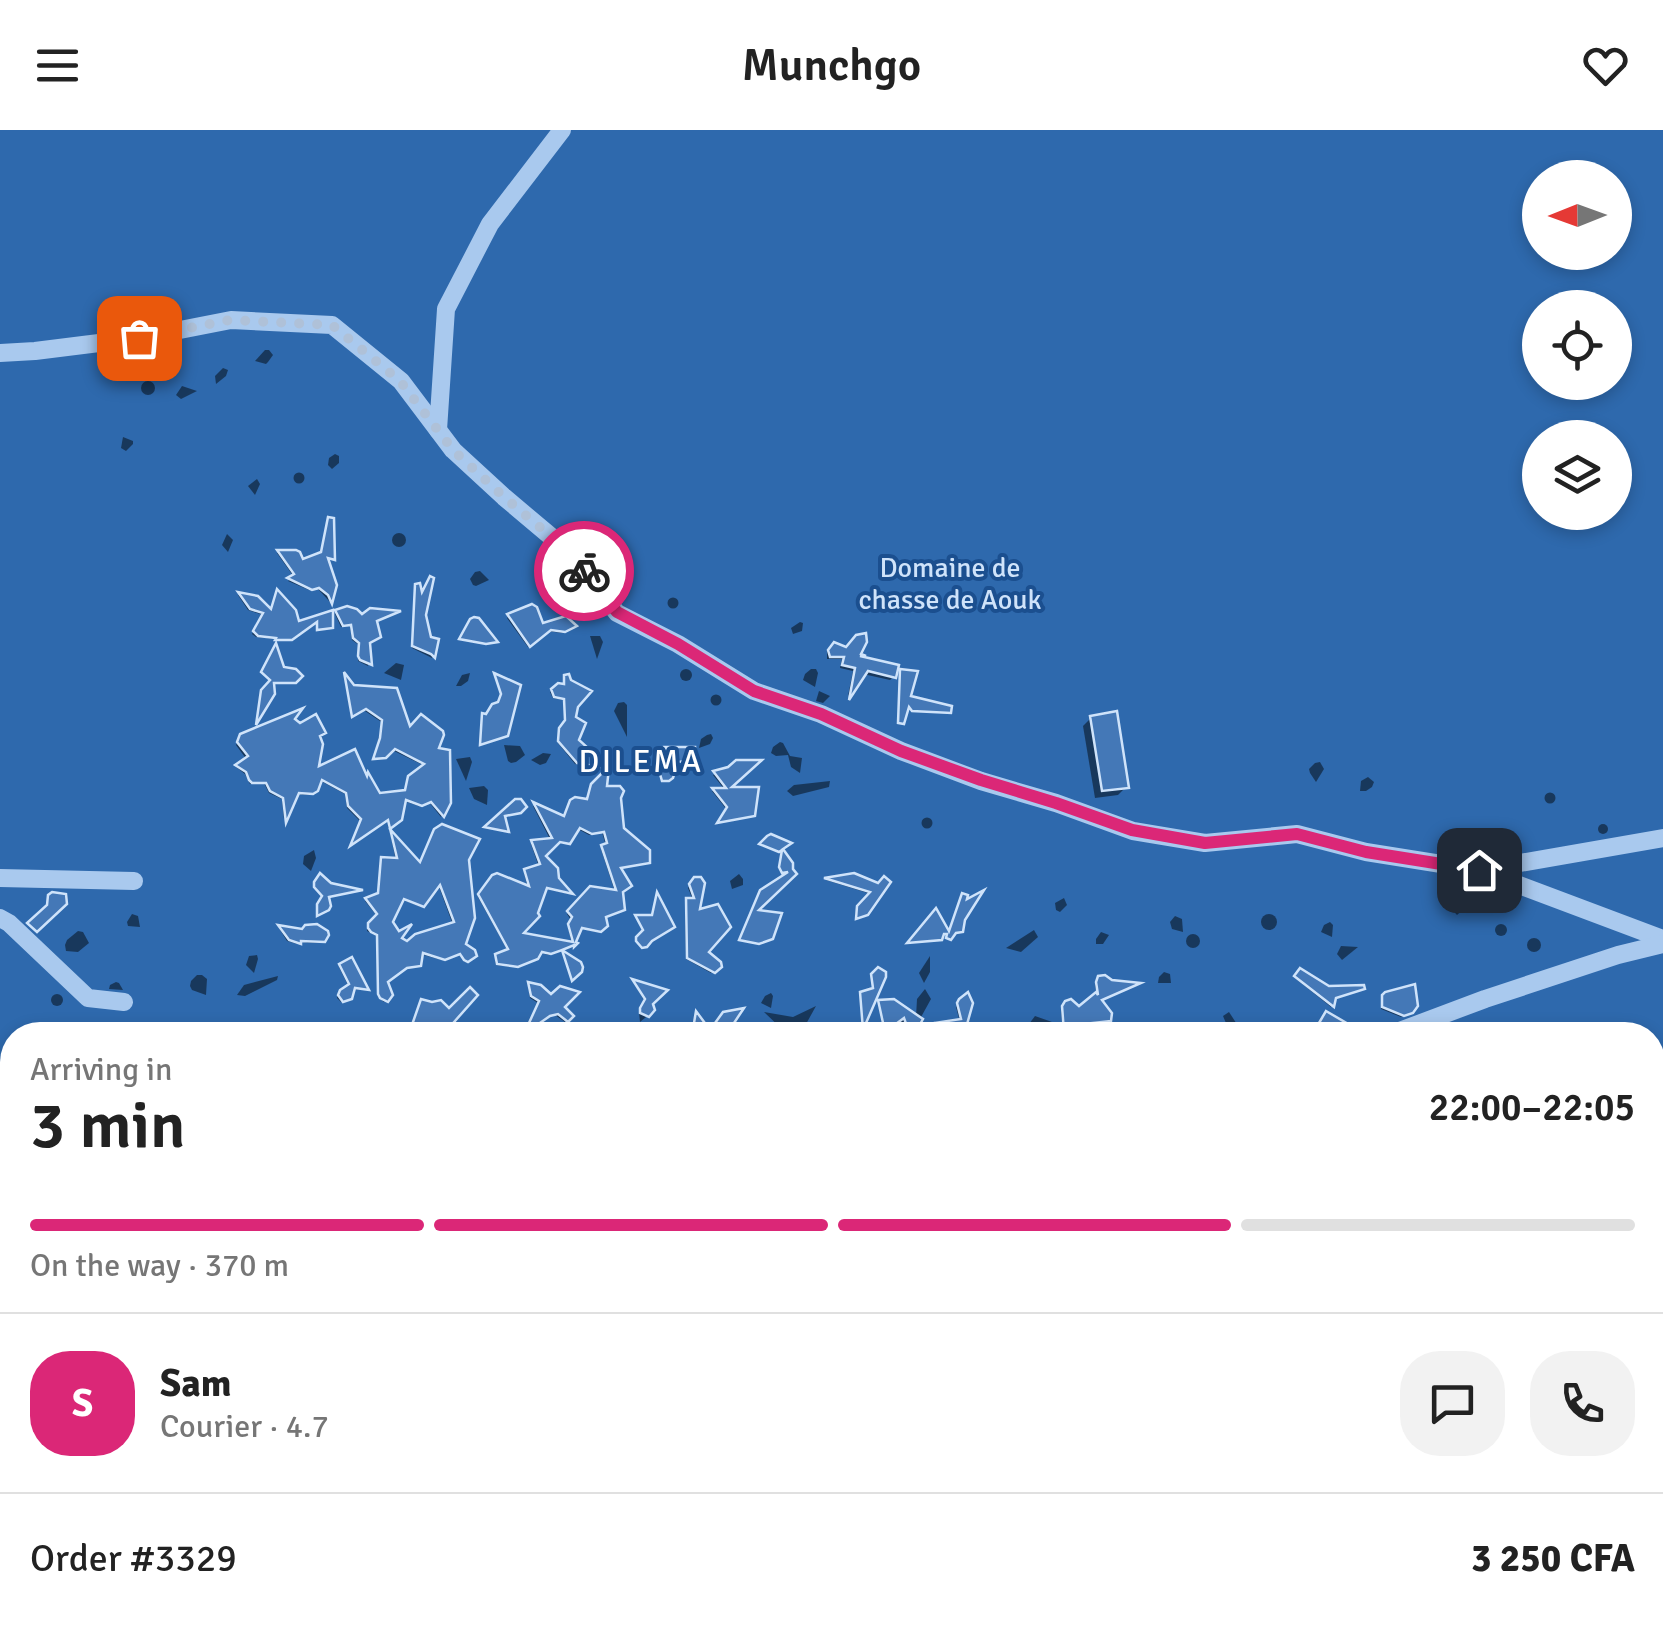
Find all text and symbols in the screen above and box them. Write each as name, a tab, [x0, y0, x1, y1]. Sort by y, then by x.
icon: menu	[30, 38, 85, 93]
text: Munchgo	[742, 38, 921, 93]
icon: heart	[1578, 38, 1633, 93]
north arrow	[1522, 160, 1632, 270]
map controls	[1522, 160, 1632, 530]
button: locate	[1522, 290, 1632, 400]
pin	[97, 296, 182, 381]
icon: bag	[112, 311, 167, 366]
button: layers	[1522, 420, 1632, 530]
courier	[534, 521, 634, 621]
icon: bike	[557, 544, 612, 599]
park label: Domaine de chasse de Aouk	[858, 551, 1042, 617]
district label: DILEMA	[578, 742, 704, 781]
pin	[1437, 828, 1522, 913]
icon: home	[1452, 843, 1507, 898]
text: Arriving in	[30, 1050, 172, 1089]
text: 22:00–22:05	[1429, 1084, 1635, 1131]
text: 3 min	[30, 1086, 186, 1166]
text: On the way · 370 m	[30, 1246, 289, 1285]
button: chat	[1400, 1351, 1505, 1456]
button: phone	[1530, 1351, 1635, 1456]
text: Sam	[160, 1360, 231, 1407]
text: S	[72, 1380, 93, 1427]
text: Courier · 4.7	[160, 1407, 329, 1446]
text: Order #3329	[30, 1535, 237, 1582]
text: 3 250 CFA	[1471, 1535, 1635, 1582]

